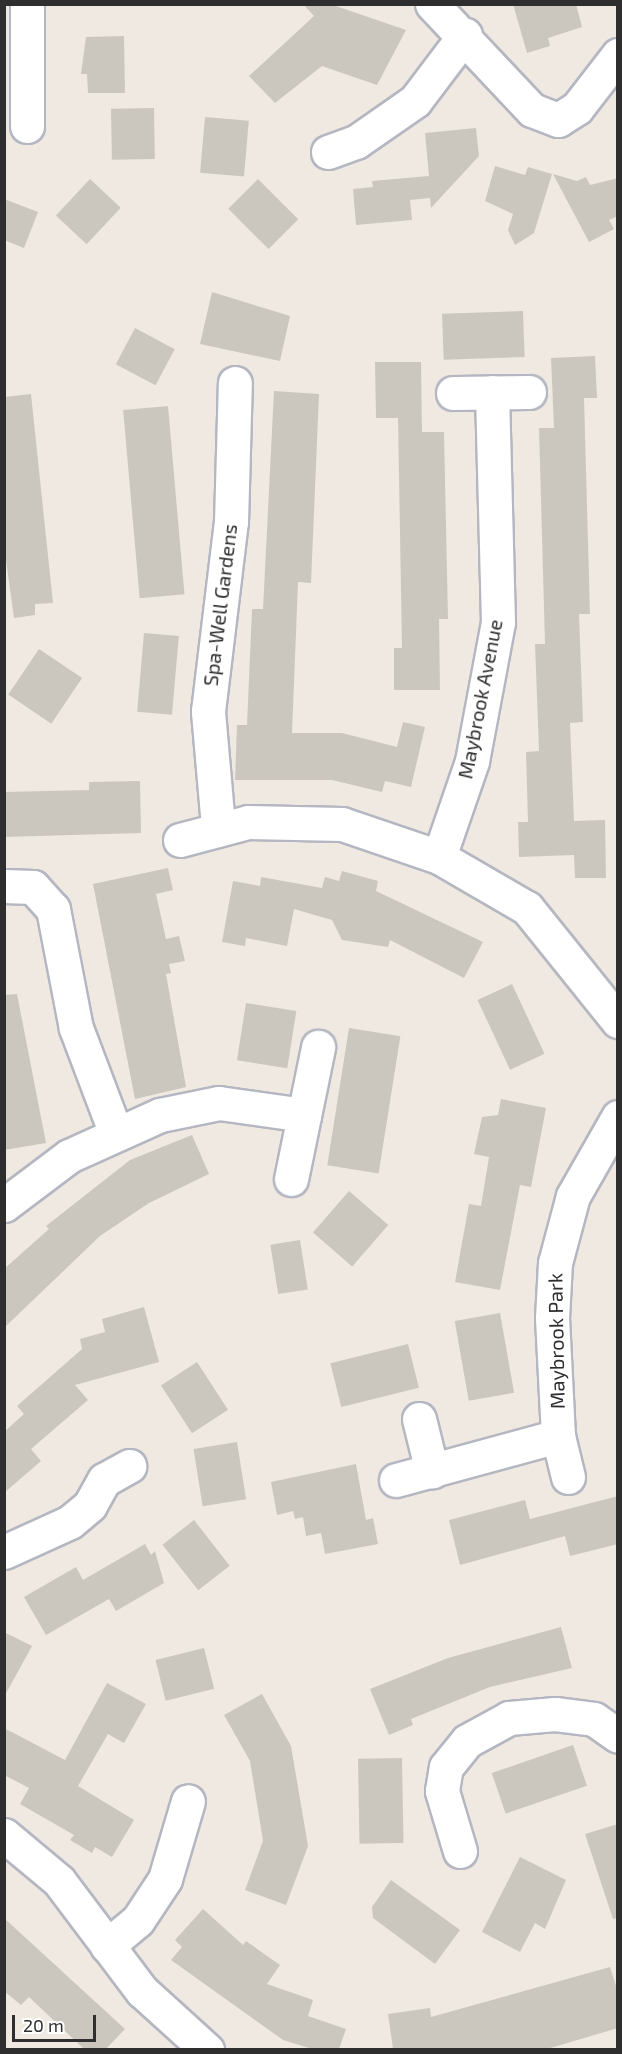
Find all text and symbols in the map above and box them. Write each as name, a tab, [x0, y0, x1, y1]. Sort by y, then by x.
street label: Spa-Well Gardens	[198, 522, 242, 688]
street label: Maybrook Avenue	[453, 617, 507, 781]
street label: Maybrook Park	[543, 1273, 569, 1409]
scale bar	[15, 2003, 99, 2041]
text: 20 m	[23, 2014, 64, 2036]

